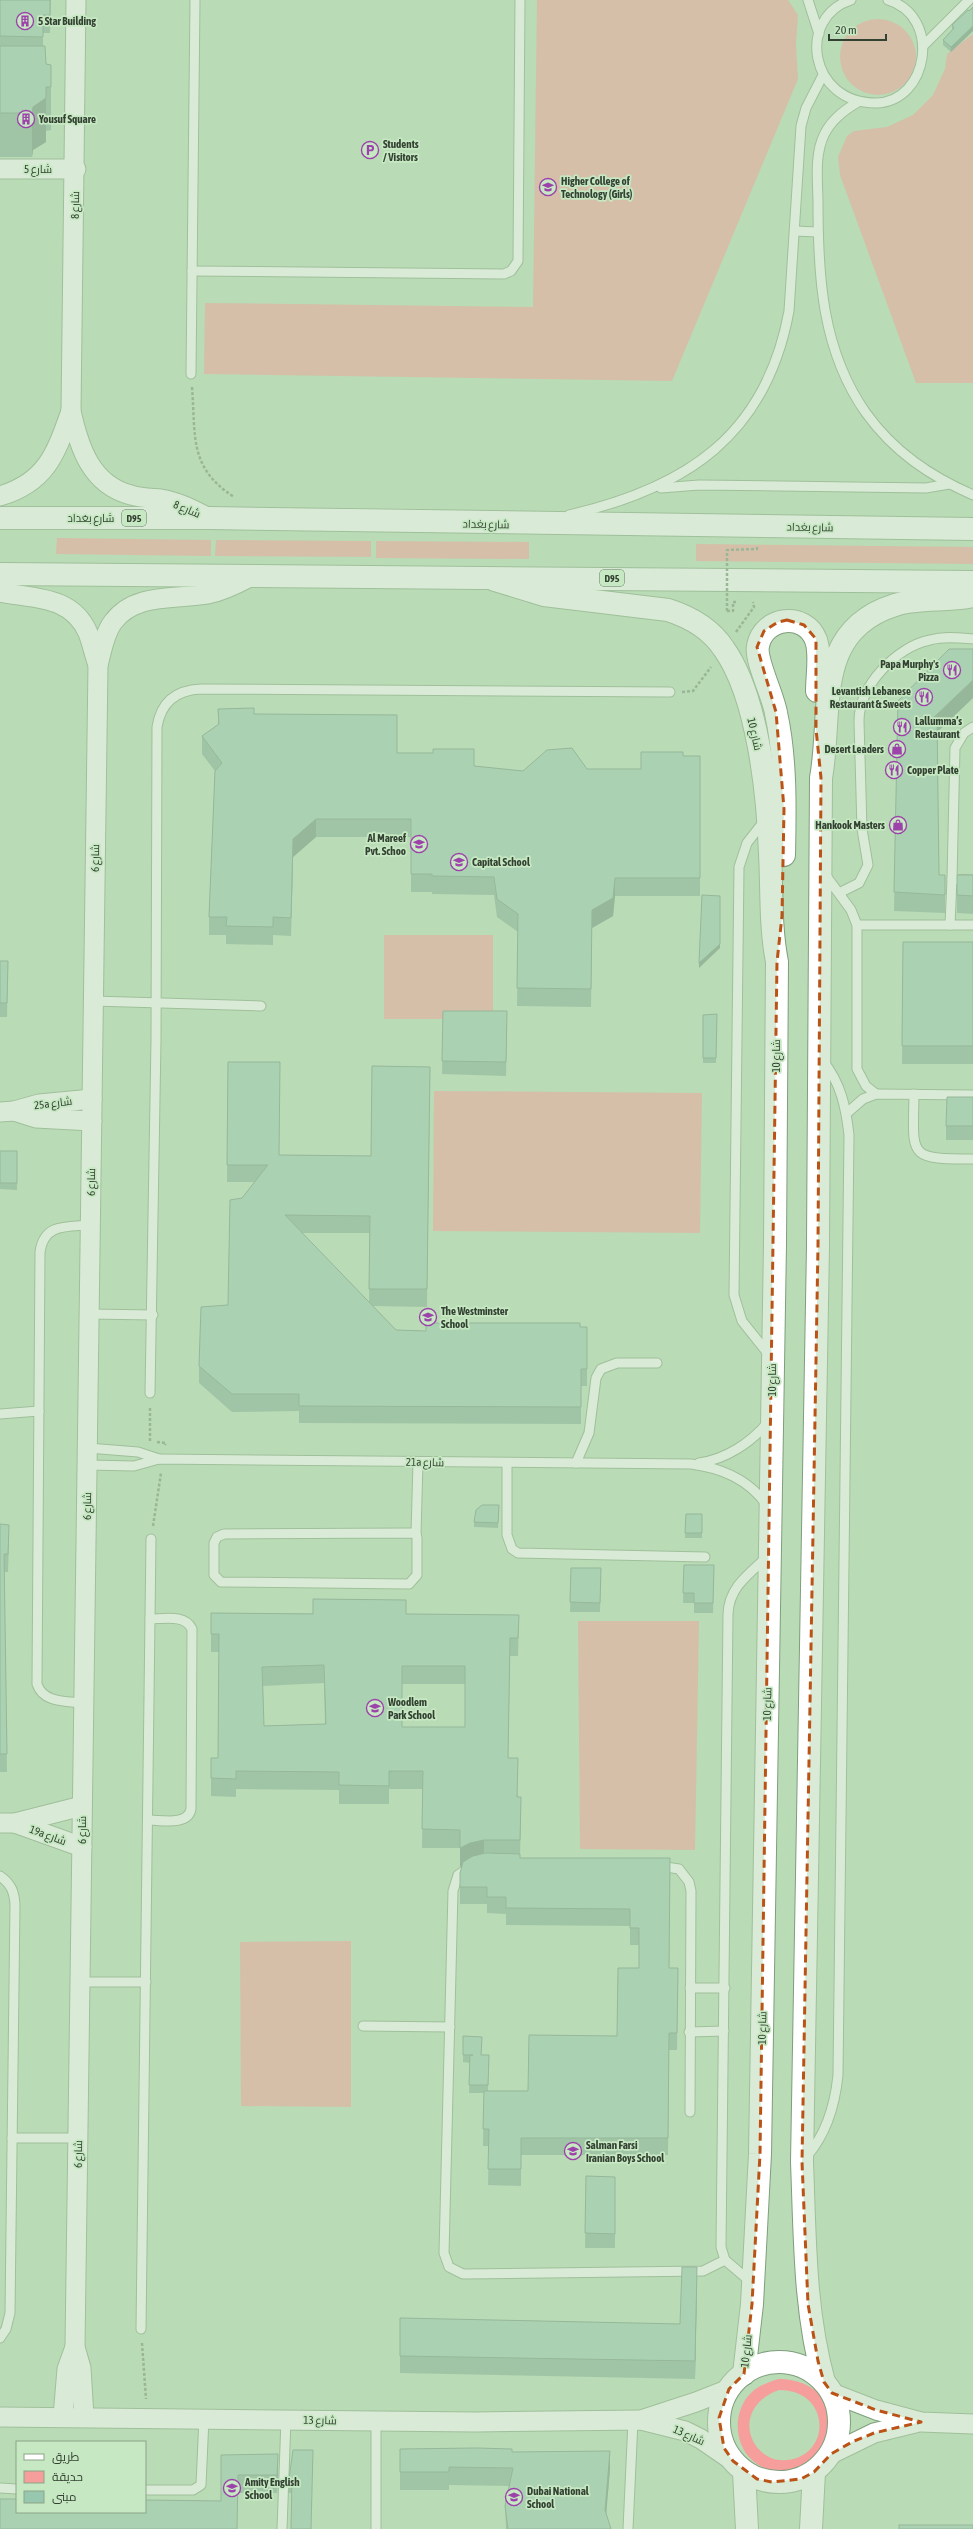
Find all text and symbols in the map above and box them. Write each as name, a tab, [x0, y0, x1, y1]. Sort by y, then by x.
building icon: 5 Star Building	[15, 11, 35, 31]
place label: 5 Star Building	[38, 15, 96, 27]
scale bar	[829, 16, 886, 42]
text: 20 m	[835, 23, 857, 37]
building icon: Yousuf Square	[16, 109, 36, 129]
place label: Yousuf Square	[38, 113, 96, 125]
place label: Students / Visitors	[383, 138, 419, 163]
parking icon: Students / Visitors	[360, 140, 380, 160]
street label: شارع 5	[24, 163, 52, 177]
place label: Higher College of Technology (Girls)	[561, 175, 633, 200]
school or university icon: Higher College of Technology (Girls)	[538, 177, 558, 197]
street label: شارع 8	[69, 191, 83, 219]
street label: شارع 8	[171, 498, 202, 522]
road number: D95	[122, 510, 146, 526]
street label: شارع بغداد	[68, 512, 114, 526]
street label: شارع بغداد	[462, 518, 510, 532]
street label: شارع بغداد	[786, 521, 834, 535]
road number: D95	[600, 570, 624, 586]
place label: Papa Murphy's Pizza	[880, 658, 939, 683]
restaurant icon: Papa Murphy's Pizza	[942, 660, 962, 680]
place label: Levantish Lebanese Restaurant & Sweets	[830, 685, 911, 710]
restaurant icon: Levantish Lebanese Restaurant & Sweets	[914, 687, 934, 707]
place label: Lallumma’s Restaurant	[915, 715, 962, 740]
street label: شارع 10	[743, 716, 765, 752]
restaurant icon: Lallumma’s Restaurant	[892, 717, 912, 737]
shop icon: Desert Leaders	[887, 739, 907, 759]
place label: Desert Leaders	[824, 743, 884, 755]
restaurant icon: Copper Plate	[884, 760, 904, 780]
place label: Copper Plate	[907, 764, 959, 776]
shop icon: Hankook Masters	[888, 815, 908, 835]
place label: Hankook Masters	[815, 819, 885, 831]
place label: Al Mareef Pvt. Schoo	[365, 832, 407, 857]
school or university icon: Al Mareef Pvt. Schoo	[409, 834, 429, 854]
street label: شارع 6	[89, 844, 103, 872]
school or university icon: Capital School	[449, 852, 469, 872]
place label: Capital School	[472, 856, 531, 868]
street label: شارع 10	[770, 1039, 784, 1073]
street label: 25a شارع	[33, 1095, 73, 1113]
street label: شارع 6	[85, 1168, 99, 1196]
place label: The Westminster School	[441, 1305, 509, 1330]
school or university icon: The Westminster School	[418, 1307, 438, 1327]
street label: شارع 10	[766, 1363, 780, 1397]
street label: 21a شارع	[406, 1456, 444, 1470]
street label: شارع 6	[81, 1492, 95, 1520]
street label: شارع 10	[761, 1687, 775, 1721]
place label: Woodlem Park School	[387, 1696, 436, 1721]
school or university icon: Woodlem Park School	[365, 1698, 385, 1718]
street label: شارع 6	[76, 1816, 90, 1844]
street label: 19a شارع	[27, 1823, 68, 1849]
street label: شارع 10	[756, 2011, 770, 2045]
place label: Salman Farsi Iranian Boys School	[586, 2139, 665, 2164]
street label: شارع 6	[72, 2140, 86, 2168]
school or university icon: Salman Farsi Iranian Boys School	[563, 2141, 583, 2161]
street label: شارع 10	[738, 2334, 756, 2368]
street label: شارع 13	[303, 2414, 337, 2428]
street label: شارع 13	[671, 2423, 707, 2449]
legend	[16, 2441, 146, 2513]
text: طريق	[52, 2450, 80, 2464]
text: حديقة	[52, 2470, 83, 2484]
place label: Amity English School	[244, 2476, 299, 2501]
school or university icon: Amity English School	[222, 2478, 242, 2498]
place label: Dubai National School	[527, 2485, 590, 2510]
school or university icon: Dubai National School	[504, 2487, 524, 2507]
text: مبنى	[52, 2490, 77, 2504]

